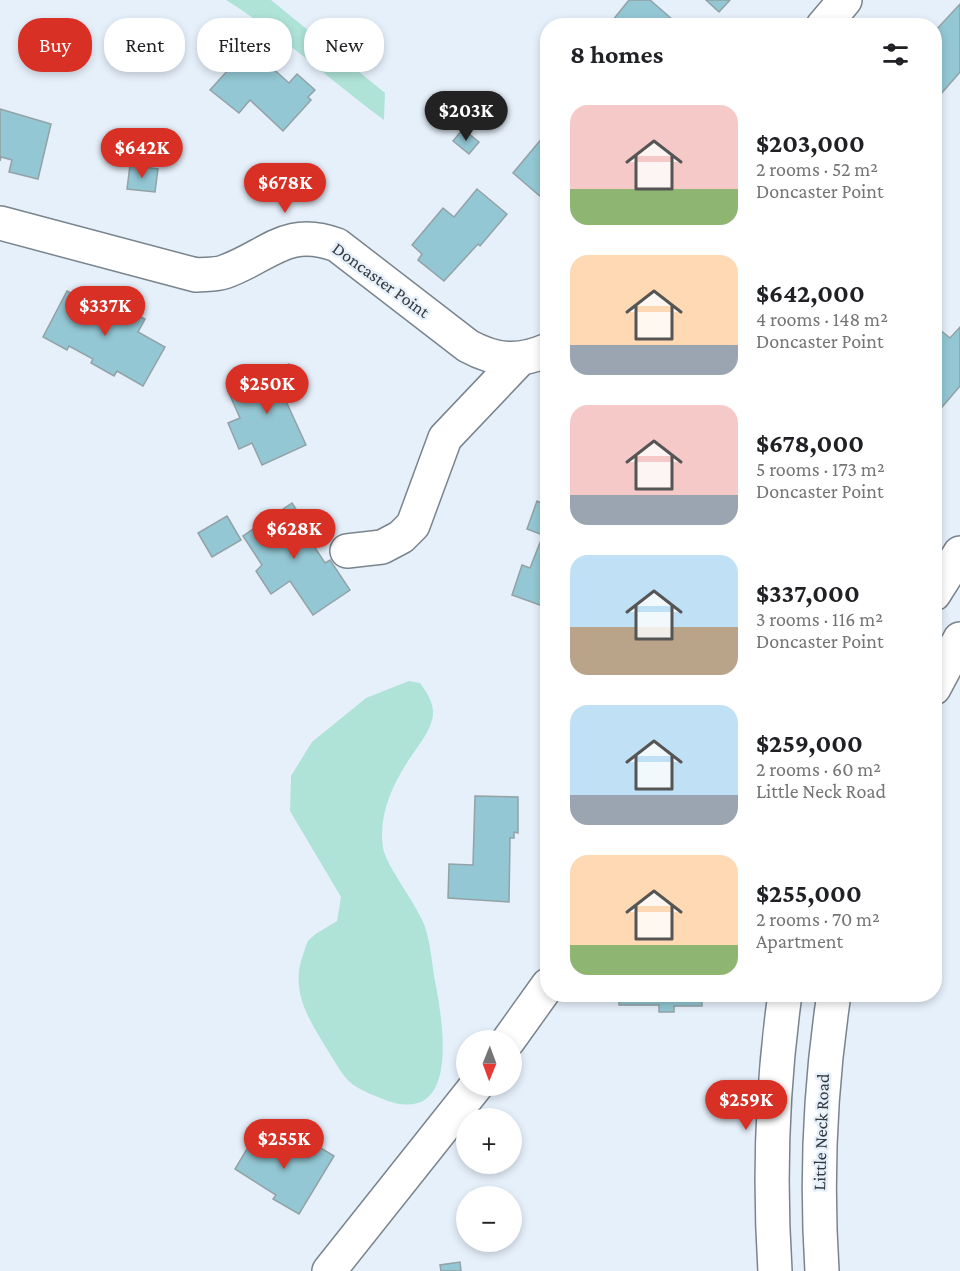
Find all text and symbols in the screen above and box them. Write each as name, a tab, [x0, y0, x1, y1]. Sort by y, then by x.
chip: Buy	[18, 18, 92, 72]
chip: Rent	[104, 18, 185, 72]
chip: Filters	[197, 18, 292, 72]
chip: New	[304, 18, 384, 72]
icon: filters	[879, 38, 912, 71]
text: 8 homes	[570, 40, 663, 69]
pin: $203K	[424, 91, 508, 142]
text: $203K	[439, 99, 493, 121]
pin: $642K	[100, 128, 184, 179]
icon: home	[618, 129, 690, 201]
text: $203,000	[756, 129, 865, 158]
text: $642K	[115, 136, 169, 158]
text: 2 rooms · 52 m²	[756, 158, 878, 180]
pin: $678K	[243, 163, 327, 214]
text: $678K	[258, 171, 312, 193]
text: Doncaster Point	[756, 180, 884, 202]
street label: Doncaster Point	[329, 238, 434, 322]
icon: home	[618, 279, 690, 351]
text: $642,000	[756, 279, 865, 308]
pin: $337K	[63, 286, 147, 337]
text: $337K	[79, 294, 131, 316]
text: 4 rooms · 148 m²	[756, 308, 888, 330]
text: Doncaster Point	[756, 330, 884, 352]
pin: $250K	[225, 364, 309, 415]
text: $250K	[240, 372, 294, 394]
icon: home	[618, 429, 690, 501]
text: $678,000	[756, 429, 864, 458]
text: 5 rooms · 173 m²	[756, 458, 885, 480]
text: Doncaster Point	[756, 480, 884, 502]
pin: $628K	[252, 509, 336, 560]
text: $628K	[266, 517, 322, 539]
icon: home	[618, 579, 690, 651]
text: $337,000	[756, 579, 860, 608]
text: 3 rooms · 116 m²	[756, 608, 883, 630]
text: Doncaster Point	[756, 630, 884, 652]
icon: home	[618, 729, 690, 801]
text: $259,000	[756, 729, 863, 758]
text: 2 rooms · 60 m²	[756, 758, 881, 780]
text: Little Neck Road	[756, 780, 886, 802]
icon: home	[618, 879, 690, 951]
text: $255,000	[756, 879, 862, 908]
text: 2 rooms · 70 m²	[756, 908, 880, 930]
text: Apartment	[756, 930, 843, 952]
north arrow	[456, 1030, 522, 1096]
map controls	[456, 1030, 522, 1252]
street label: Little Neck Road	[809, 1073, 833, 1191]
pin: $259K	[704, 1080, 788, 1131]
text: $259K	[719, 1088, 773, 1110]
button: +	[456, 1108, 522, 1174]
pin: $255K	[242, 1119, 326, 1170]
text: $255K	[258, 1127, 310, 1149]
button: −	[456, 1186, 522, 1252]

